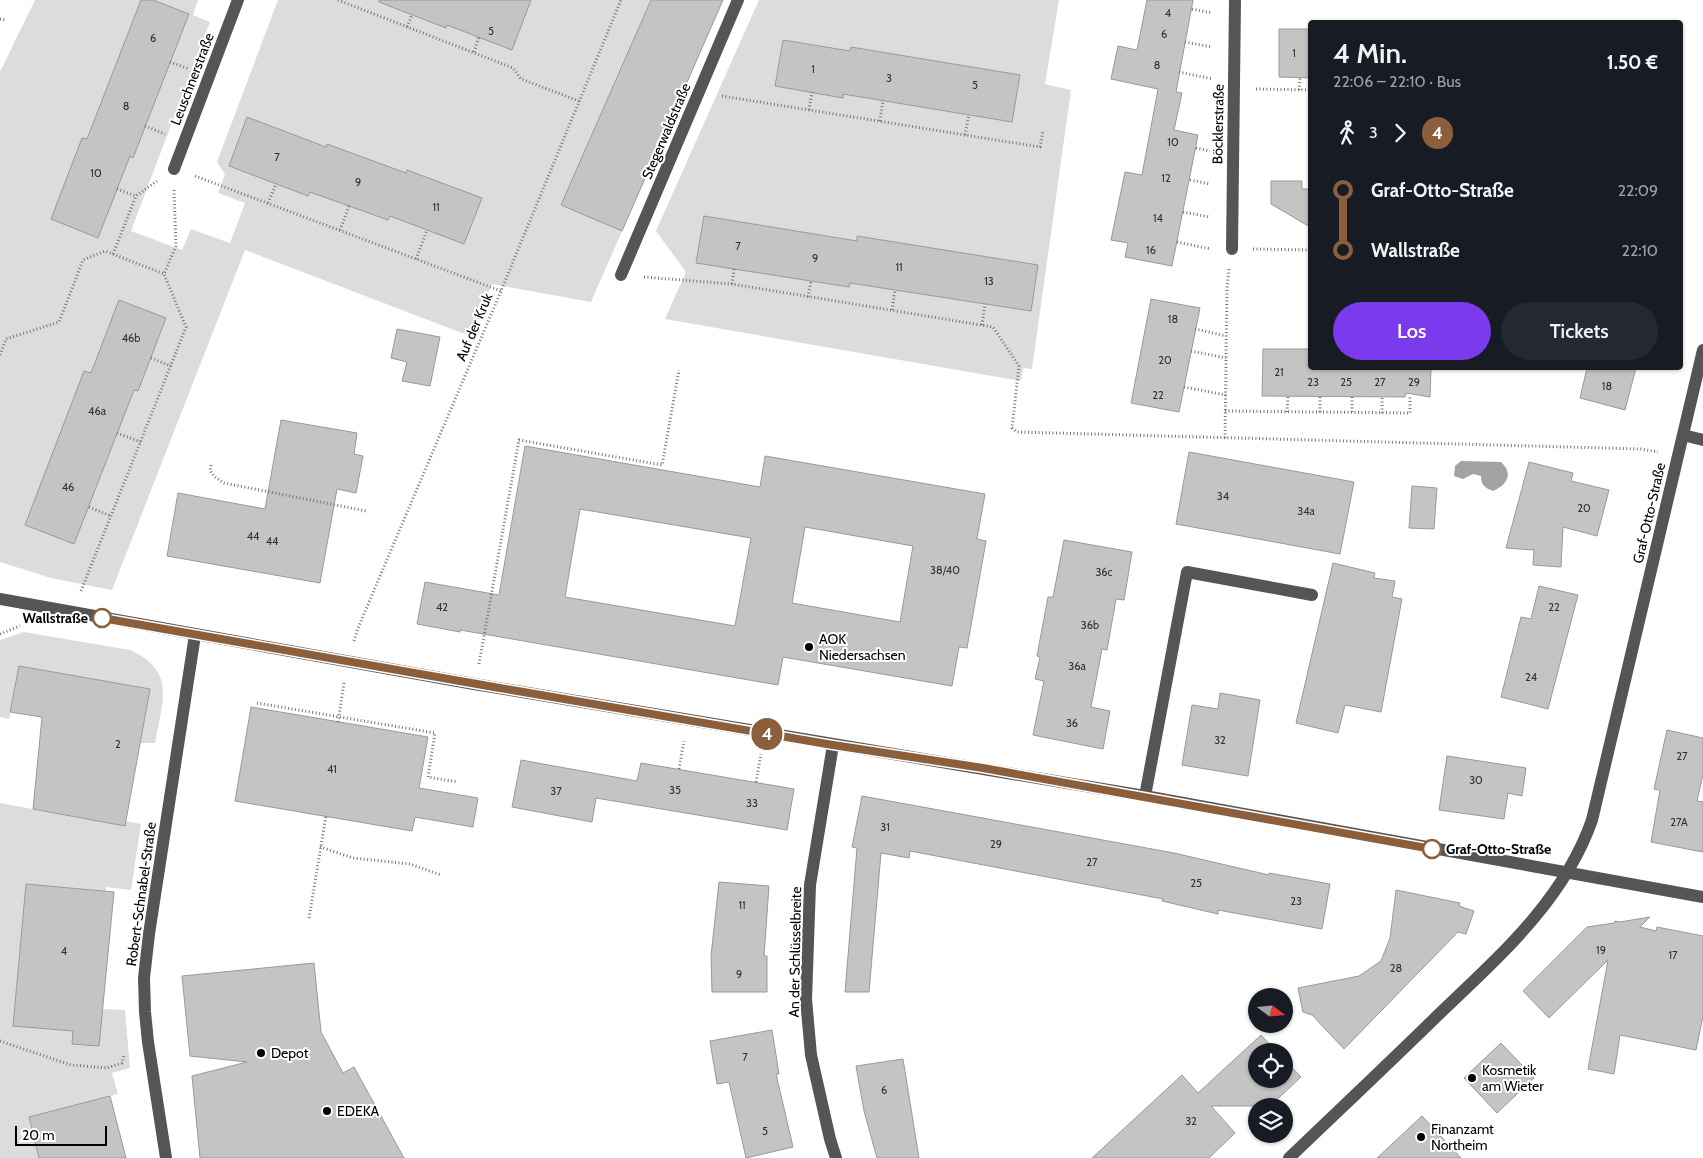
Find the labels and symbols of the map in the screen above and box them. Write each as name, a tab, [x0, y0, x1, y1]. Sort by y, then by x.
house number: 4	[1165, 6, 1172, 20]
house number: 5	[488, 24, 494, 38]
house number: 6	[1161, 27, 1167, 41]
street label: Leuschnerstraße	[166, 30, 218, 128]
house number: 6	[150, 31, 156, 45]
house number: 1	[1292, 46, 1296, 60]
house number: 8	[1154, 58, 1160, 72]
house number: 1	[811, 62, 815, 76]
house number: 3	[886, 71, 892, 85]
house number: 5	[972, 78, 978, 92]
street label: Stegerwaldstraße	[638, 80, 694, 182]
street label: Böcklerstraße	[1208, 84, 1228, 164]
house number: 8	[123, 99, 129, 113]
house number: 10	[1167, 135, 1179, 149]
house number: 7	[274, 150, 280, 164]
house number: 10	[90, 166, 102, 180]
house number: 12	[1161, 171, 1171, 185]
house number: 9	[355, 175, 361, 189]
house number: 11	[432, 200, 440, 214]
house number: 14	[1153, 211, 1164, 225]
house number: 7	[735, 239, 741, 253]
house number: 16	[1146, 243, 1156, 257]
house number: 9	[812, 251, 818, 265]
house number: 11	[895, 260, 903, 274]
house number: 13	[984, 274, 994, 288]
street label: Auf der Kruk	[452, 290, 497, 364]
house number: 18	[1168, 312, 1178, 326]
house number: 46b	[122, 331, 140, 345]
house number: 20	[1158, 353, 1172, 367]
house number: 21	[1274, 365, 1284, 379]
house number: 23	[1307, 375, 1319, 389]
house number: 25	[1340, 375, 1352, 389]
house number: 27	[1374, 375, 1386, 389]
house number: 29	[1408, 375, 1420, 389]
house number: 18	[1602, 379, 1612, 393]
house number: 22	[1152, 388, 1164, 402]
house number: 46a	[88, 404, 107, 418]
street label: Graf-Otto-Straße	[1629, 461, 1669, 565]
house number: 46	[62, 480, 74, 494]
house number: 34	[1217, 489, 1230, 503]
house number: 20	[1577, 501, 1591, 515]
house number: 34a	[1297, 504, 1316, 518]
house number: 44	[247, 529, 260, 543]
house number: 44	[266, 534, 279, 548]
house number: 38/40	[930, 563, 960, 577]
house number: 36c	[1095, 565, 1113, 579]
house number: 42	[436, 600, 448, 614]
house number: 22	[1548, 600, 1560, 614]
marker: Wallstraße	[92, 608, 112, 628]
place label: Wallstraße	[22, 609, 88, 627]
house number: 36b	[1081, 618, 1099, 632]
place label: AOK Niedersachsen	[819, 630, 906, 664]
marker: AOK Niedersachsen	[803, 641, 815, 653]
house number: 36a	[1068, 659, 1086, 673]
house number: 24	[1525, 670, 1538, 684]
house number: 36	[1066, 716, 1078, 730]
line badge: 4	[751, 718, 783, 750]
house number: 32	[1214, 733, 1226, 747]
house number: 2	[115, 737, 121, 751]
house number: 27	[1676, 749, 1688, 763]
house number: 41	[327, 762, 337, 776]
house number: 30	[1469, 773, 1483, 787]
house number: 35	[669, 783, 681, 797]
house number: 37	[550, 784, 562, 798]
house number: 33	[746, 796, 758, 810]
house number: 27A	[1670, 815, 1688, 829]
house number: 31	[880, 820, 890, 834]
street label: Robert-Schnabel-Straße	[122, 821, 160, 967]
house number: 29	[990, 837, 1002, 851]
marker: Graf-Otto-Straße	[1422, 839, 1442, 859]
place label: Graf-Otto-Straße	[1446, 840, 1551, 858]
house number: 27	[1086, 855, 1098, 869]
house number: 25	[1190, 876, 1202, 890]
street label: An der Schlüsselbreite	[785, 886, 805, 1018]
house number: 23	[1290, 894, 1302, 908]
house number: 11	[738, 898, 746, 912]
house number: 19	[1596, 943, 1606, 957]
house number: 4	[61, 944, 68, 958]
house number: 17	[1668, 948, 1678, 962]
house number: 28	[1390, 961, 1402, 975]
house number: 9	[736, 967, 742, 981]
north arrow	[1248, 988, 1292, 1032]
place label: Depot	[271, 1044, 309, 1062]
marker: Depot	[255, 1047, 267, 1059]
house number: 7	[742, 1050, 748, 1064]
place label: Kosmetik am Wieter	[1482, 1061, 1544, 1095]
marker: Kosmetik am Wieter	[1466, 1072, 1478, 1084]
house number: 6	[881, 1083, 887, 1097]
place label: EDEKA	[337, 1102, 380, 1120]
marker: EDEKA	[321, 1105, 333, 1117]
house number: 32	[1185, 1114, 1197, 1128]
place label: Finanzamt Northeim	[1431, 1120, 1494, 1154]
scale bar	[15, 1123, 108, 1146]
house number: 5	[762, 1124, 768, 1138]
marker: Finanzamt Northeim	[1415, 1131, 1427, 1143]

